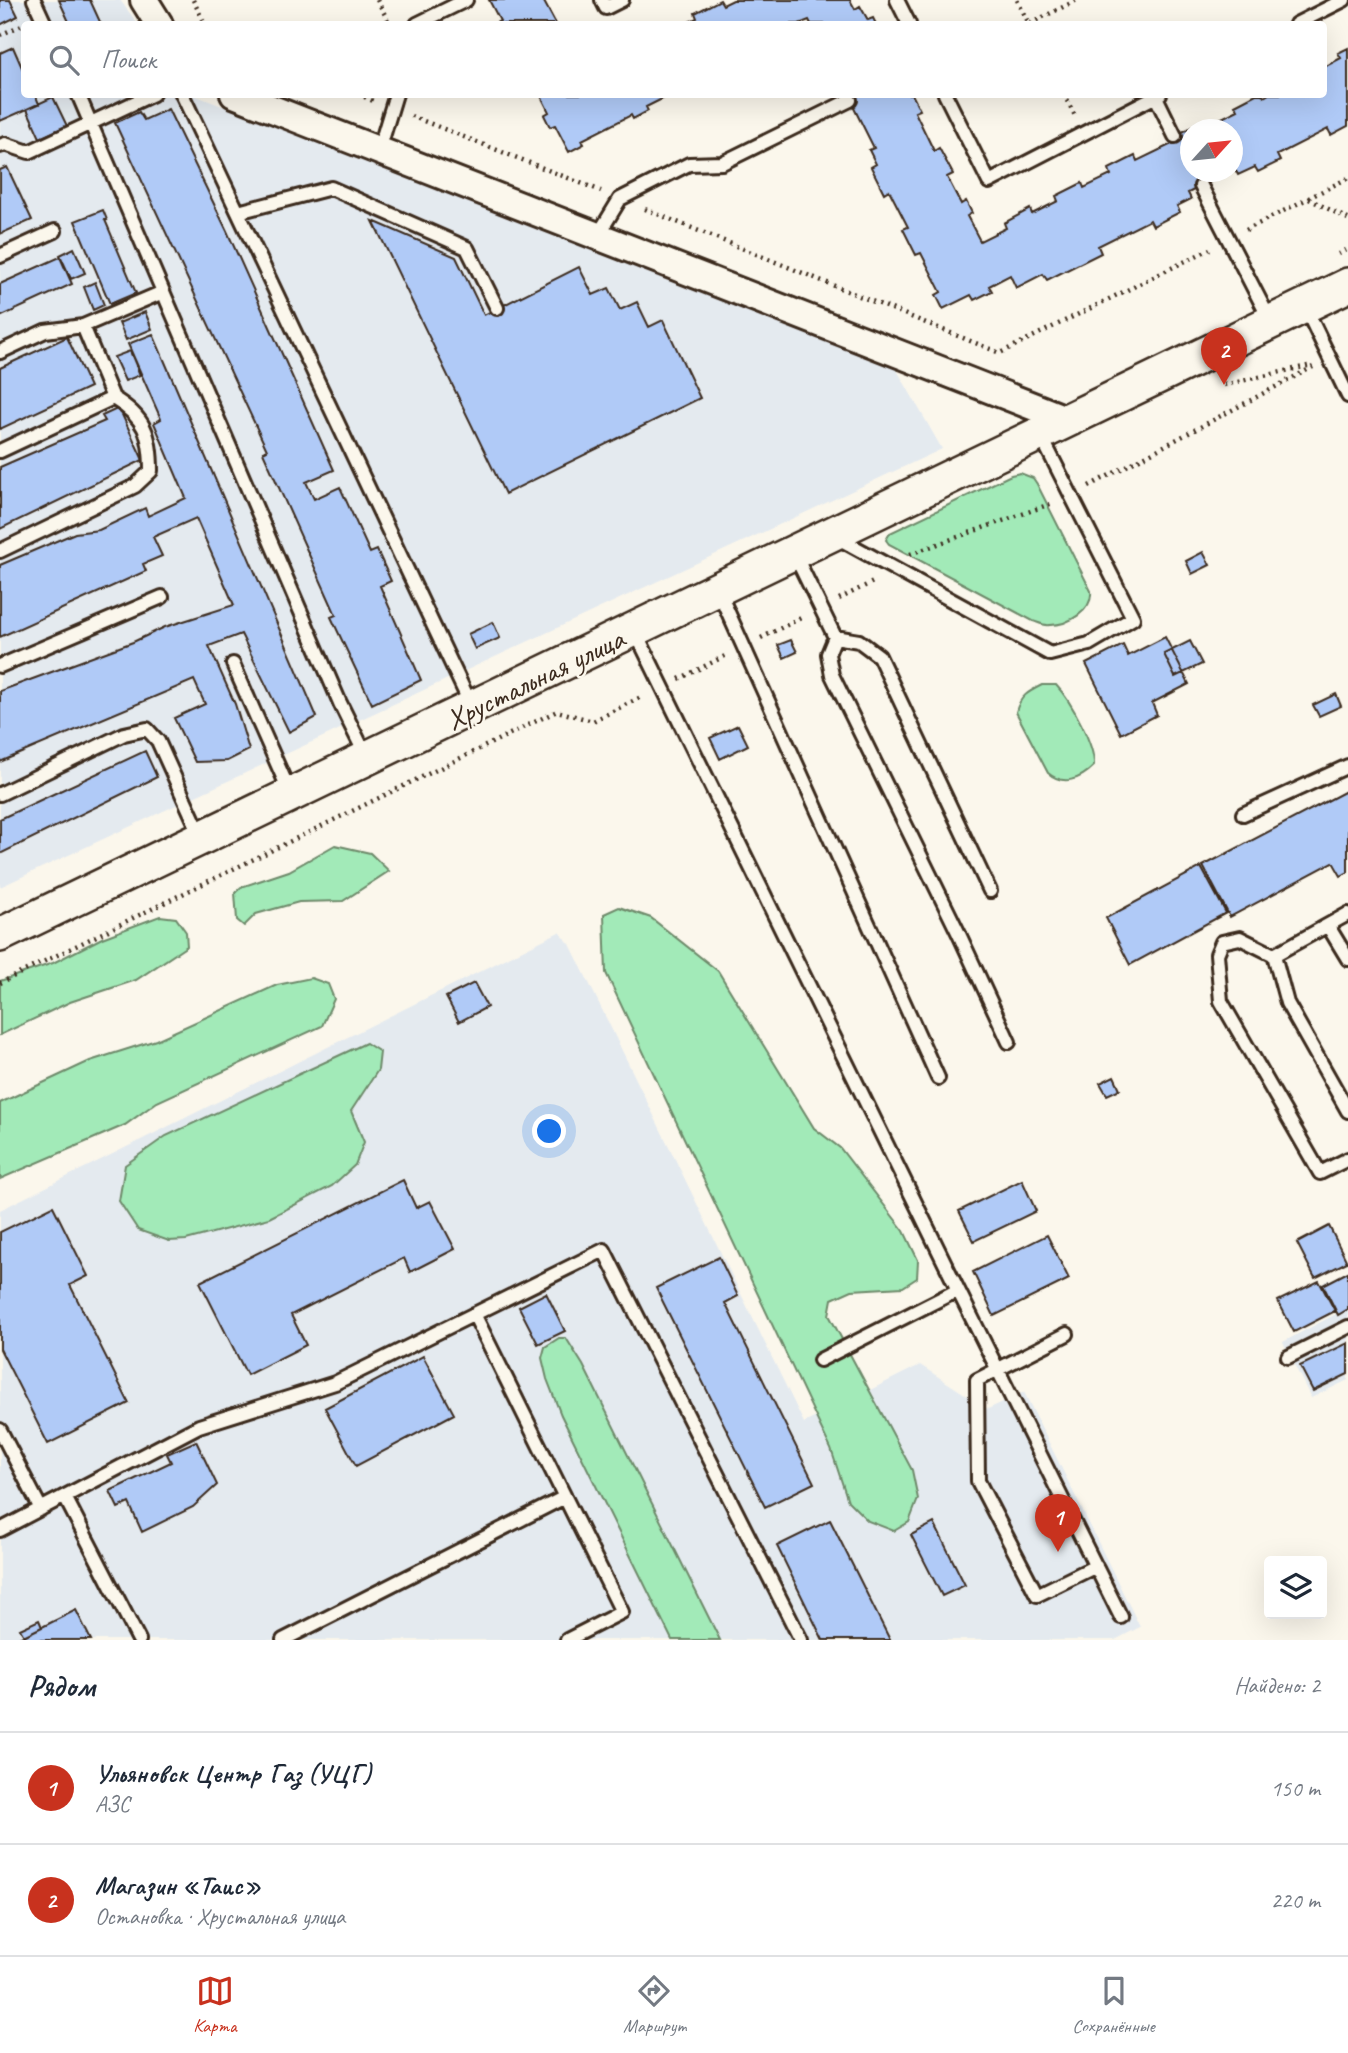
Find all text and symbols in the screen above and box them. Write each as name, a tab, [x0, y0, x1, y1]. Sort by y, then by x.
search box	[21, 21, 1327, 98]
icon: search	[45, 41, 83, 79]
text: Поиск	[101, 43, 156, 76]
north arrow	[1180, 119, 1243, 182]
pin: 2	[1201, 327, 1247, 385]
street label: Хрустальная улица	[440, 619, 632, 739]
your location	[532, 1114, 566, 1148]
pin: 1	[1035, 1494, 1081, 1552]
map controls	[1264, 1556, 1327, 1619]
button: layers	[1264, 1556, 1327, 1619]
text: Рядом	[28, 1667, 95, 1705]
text: Найдено: 2	[1234, 1671, 1320, 1700]
text: Ульяновск Центр Газ (УЦГ)	[95, 1757, 371, 1790]
text: 1	[46, 1774, 56, 1803]
text: 150 m	[1271, 1774, 1320, 1803]
text: АЗС	[95, 1790, 130, 1819]
text: Магазин «Таис»	[95, 1869, 261, 1902]
text: 2	[46, 1886, 56, 1915]
text: 220 m	[1271, 1886, 1320, 1915]
text: Остановка · Хрустальная улица	[95, 1902, 345, 1931]
tab: Карта	[193, 1972, 237, 2038]
tab: Маршрут	[623, 1972, 686, 2038]
tab: Сохранённые	[1072, 1972, 1155, 2038]

